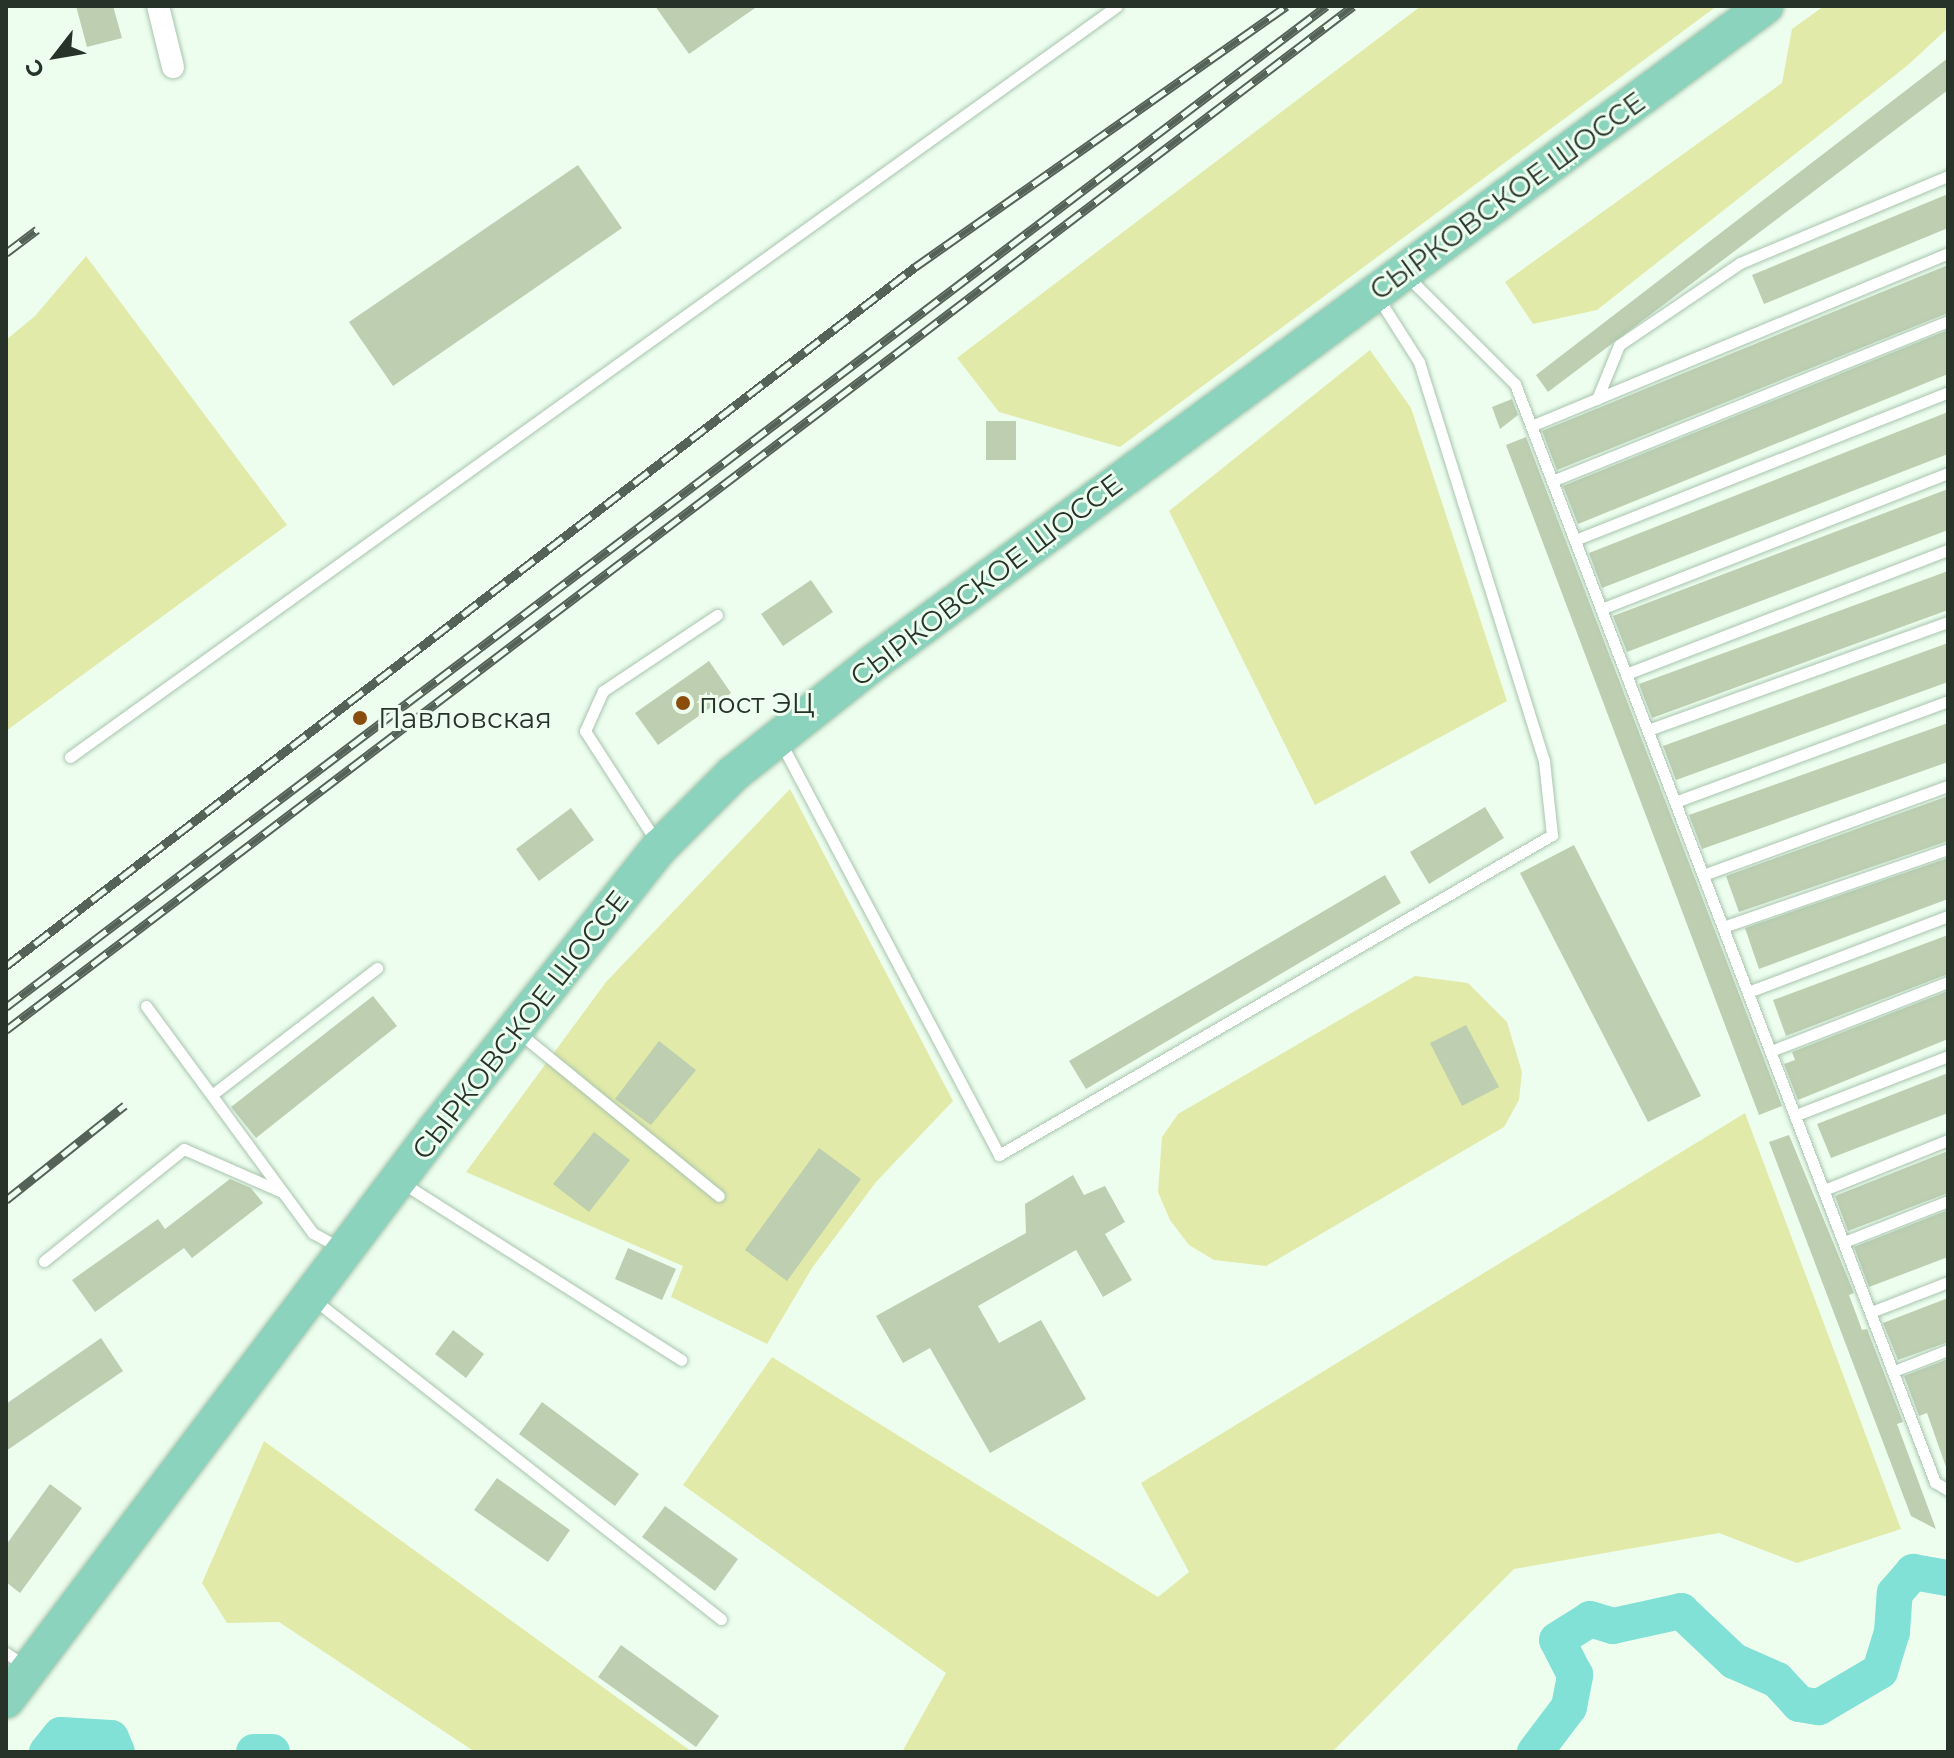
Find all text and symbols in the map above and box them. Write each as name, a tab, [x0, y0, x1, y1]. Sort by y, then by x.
north arrow	[16, 16, 96, 96]
text: С	[19, 55, 51, 82]
street label: СЫРКОВСКОЕ ШОССЕ	[1363, 85, 1651, 307]
street label: СЫРКОВСКОЕ ШОССЕ	[844, 467, 1128, 693]
place label: пост ЭЦ	[699, 686, 815, 720]
marker: пост ЭЦ	[674, 694, 692, 712]
place label: Павловская	[378, 701, 552, 735]
marker: Павловская	[349, 707, 371, 729]
street label: СЫРКОВСКОЕ ШОССЕ	[405, 884, 635, 1166]

